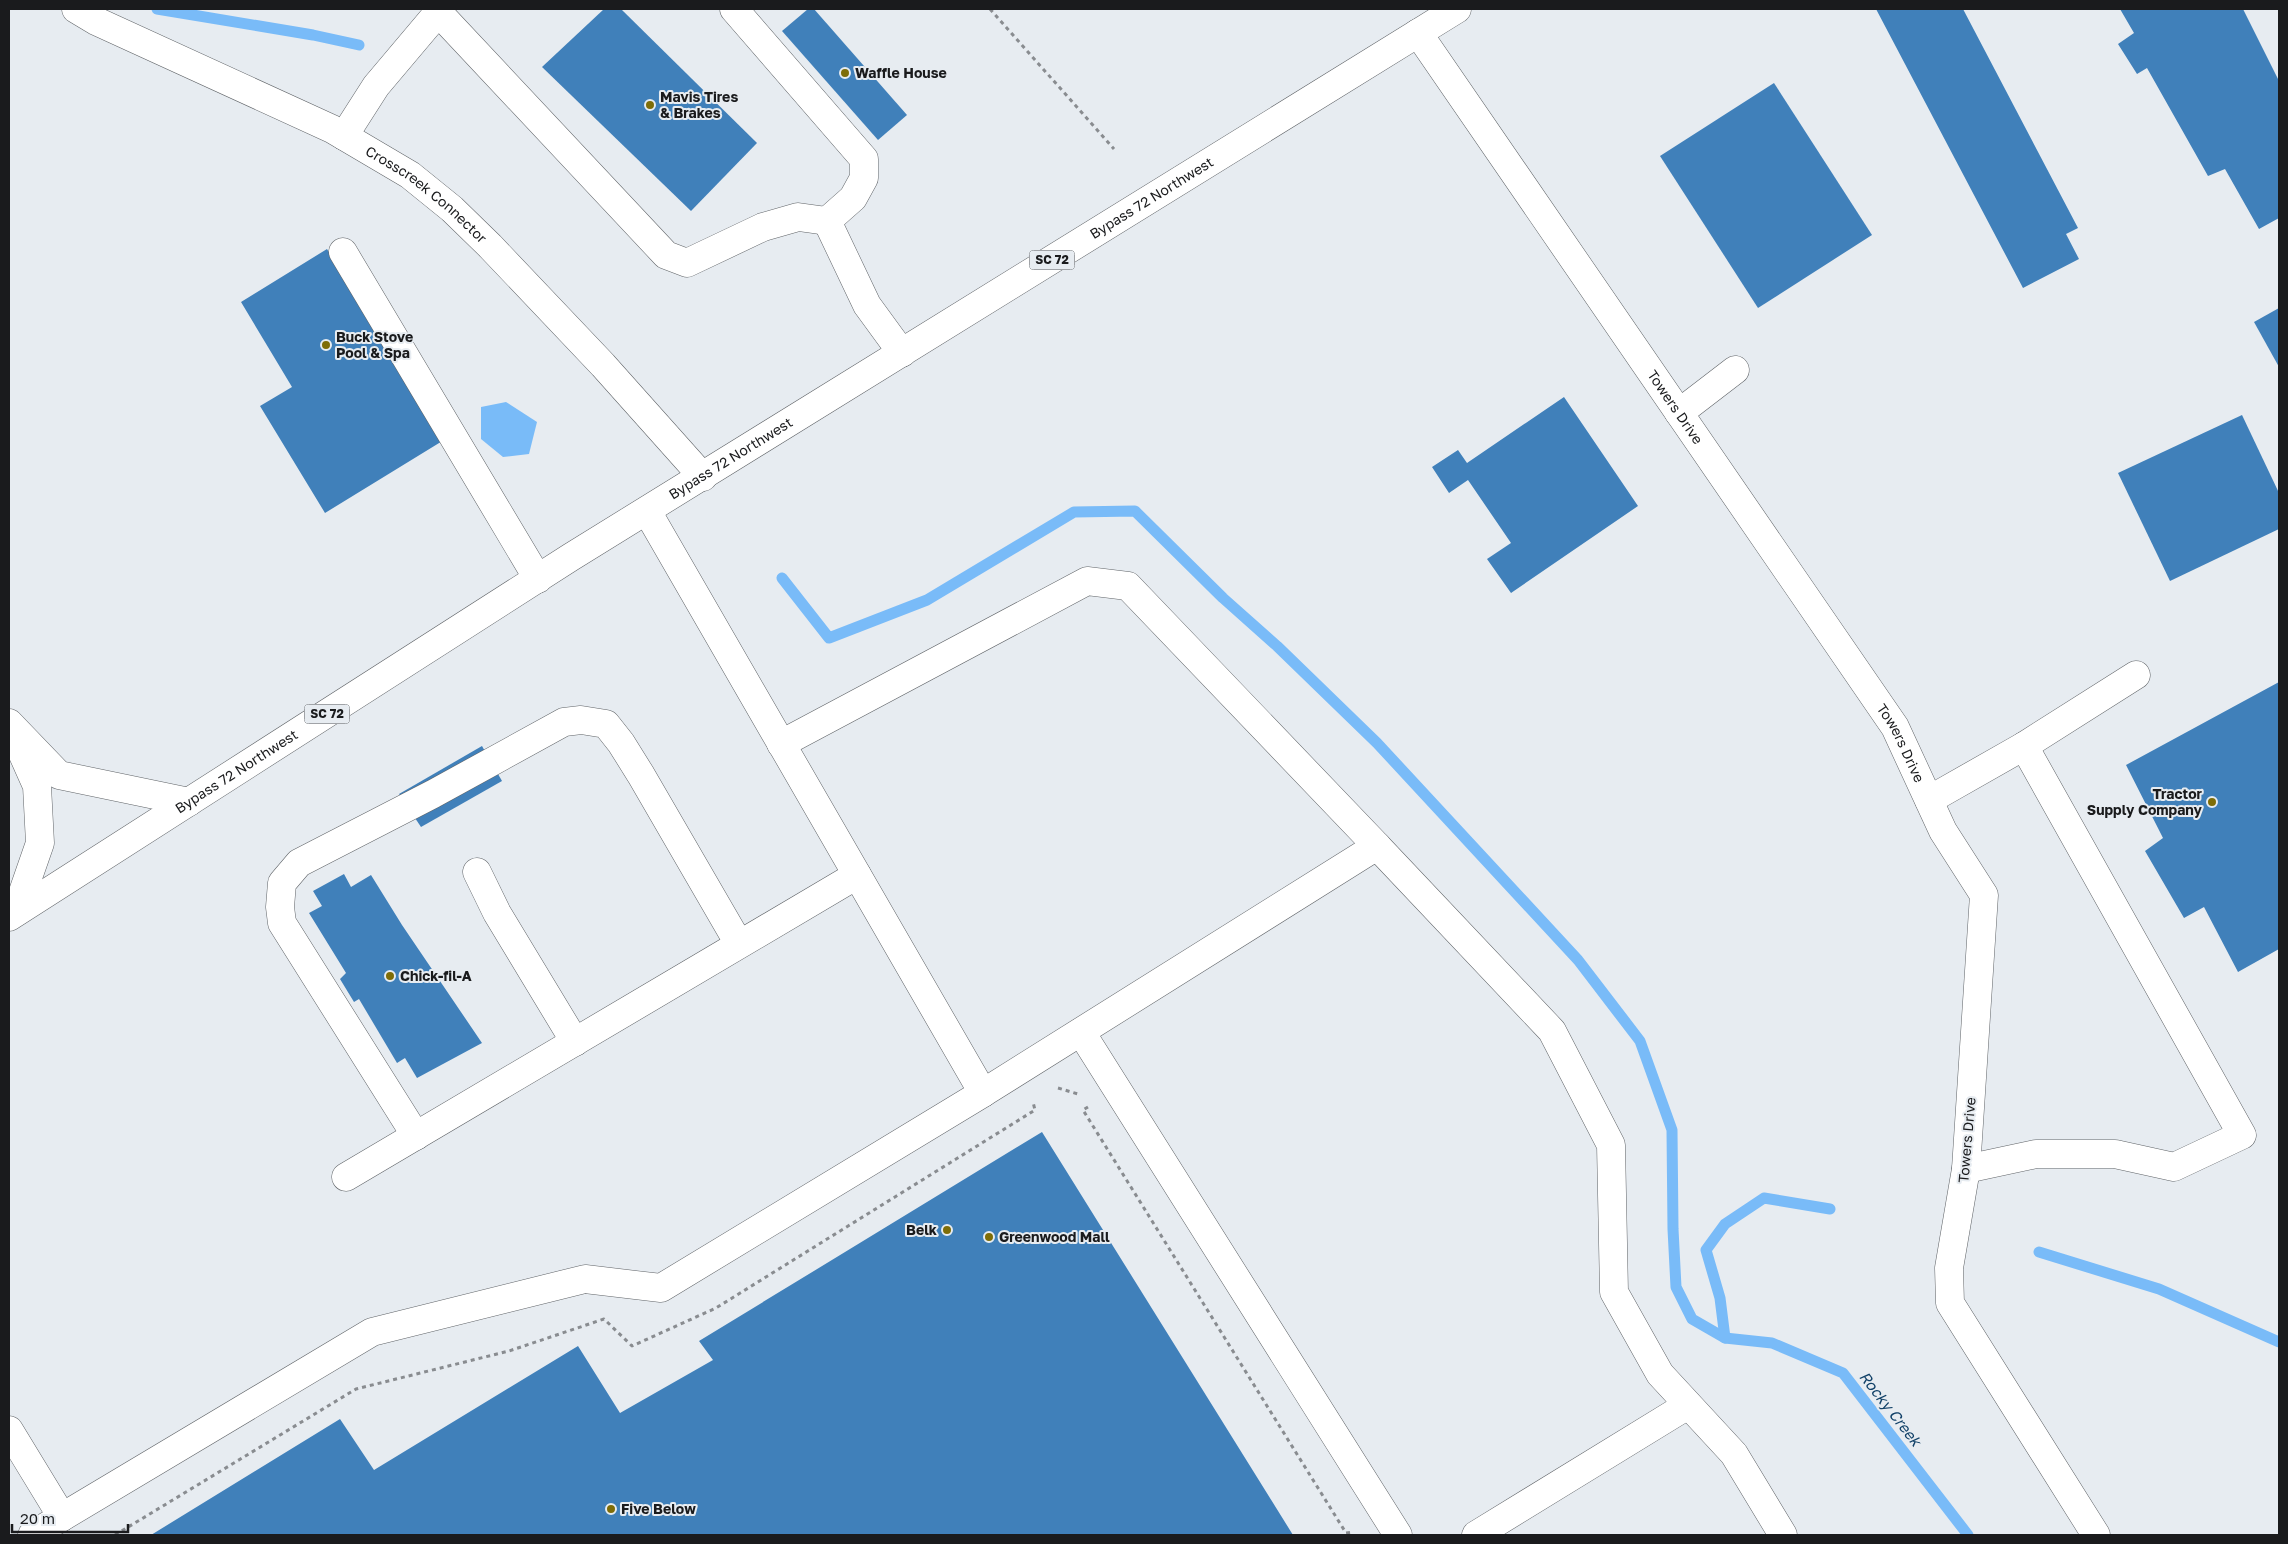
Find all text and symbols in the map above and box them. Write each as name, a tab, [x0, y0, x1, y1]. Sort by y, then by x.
place label: Waffle House	[855, 64, 947, 81]
marker: Waffle House	[839, 67, 851, 79]
place label: Mavis Tires & Brakes	[660, 88, 738, 121]
marker: Mavis Tires & Brakes	[644, 99, 656, 111]
street label: Crosscreek Connector	[363, 142, 491, 247]
street label: Bypass 72 Northwest	[1086, 153, 1216, 242]
road number: SC 72	[1030, 250, 1074, 270]
place label: Buck Stove Pool & Spa	[336, 328, 413, 361]
marker: Buck Stove Pool & Spa	[320, 339, 332, 351]
street label: Towers Drive	[1644, 367, 1707, 447]
street label: Bypass 72 Northwest	[665, 413, 795, 503]
street label: Towers Drive	[1874, 700, 1928, 785]
road number: SC 72	[304, 704, 350, 724]
street label: Bypass 72 Northwest	[172, 725, 301, 816]
place label: Tractor Supply Company	[2087, 785, 2203, 818]
marker: Tractor Supply Company	[2206, 796, 2218, 808]
place label: Chick-fil-A	[400, 967, 472, 984]
marker: Chick-fil-A	[384, 970, 396, 982]
street label: Towers Drive	[1954, 1096, 1979, 1184]
place label: Belk	[906, 1221, 937, 1238]
marker: Belk	[941, 1224, 953, 1236]
place label: Greenwood Mall	[999, 1228, 1110, 1245]
marker: Greenwood Mall	[983, 1231, 995, 1243]
water label: Rocky Creek	[1855, 1367, 1926, 1451]
place label: Five Below	[621, 1500, 696, 1517]
scale bar	[12, 1502, 129, 1534]
marker: Five Below	[605, 1503, 617, 1515]
text: 20 m	[20, 1509, 55, 1527]

